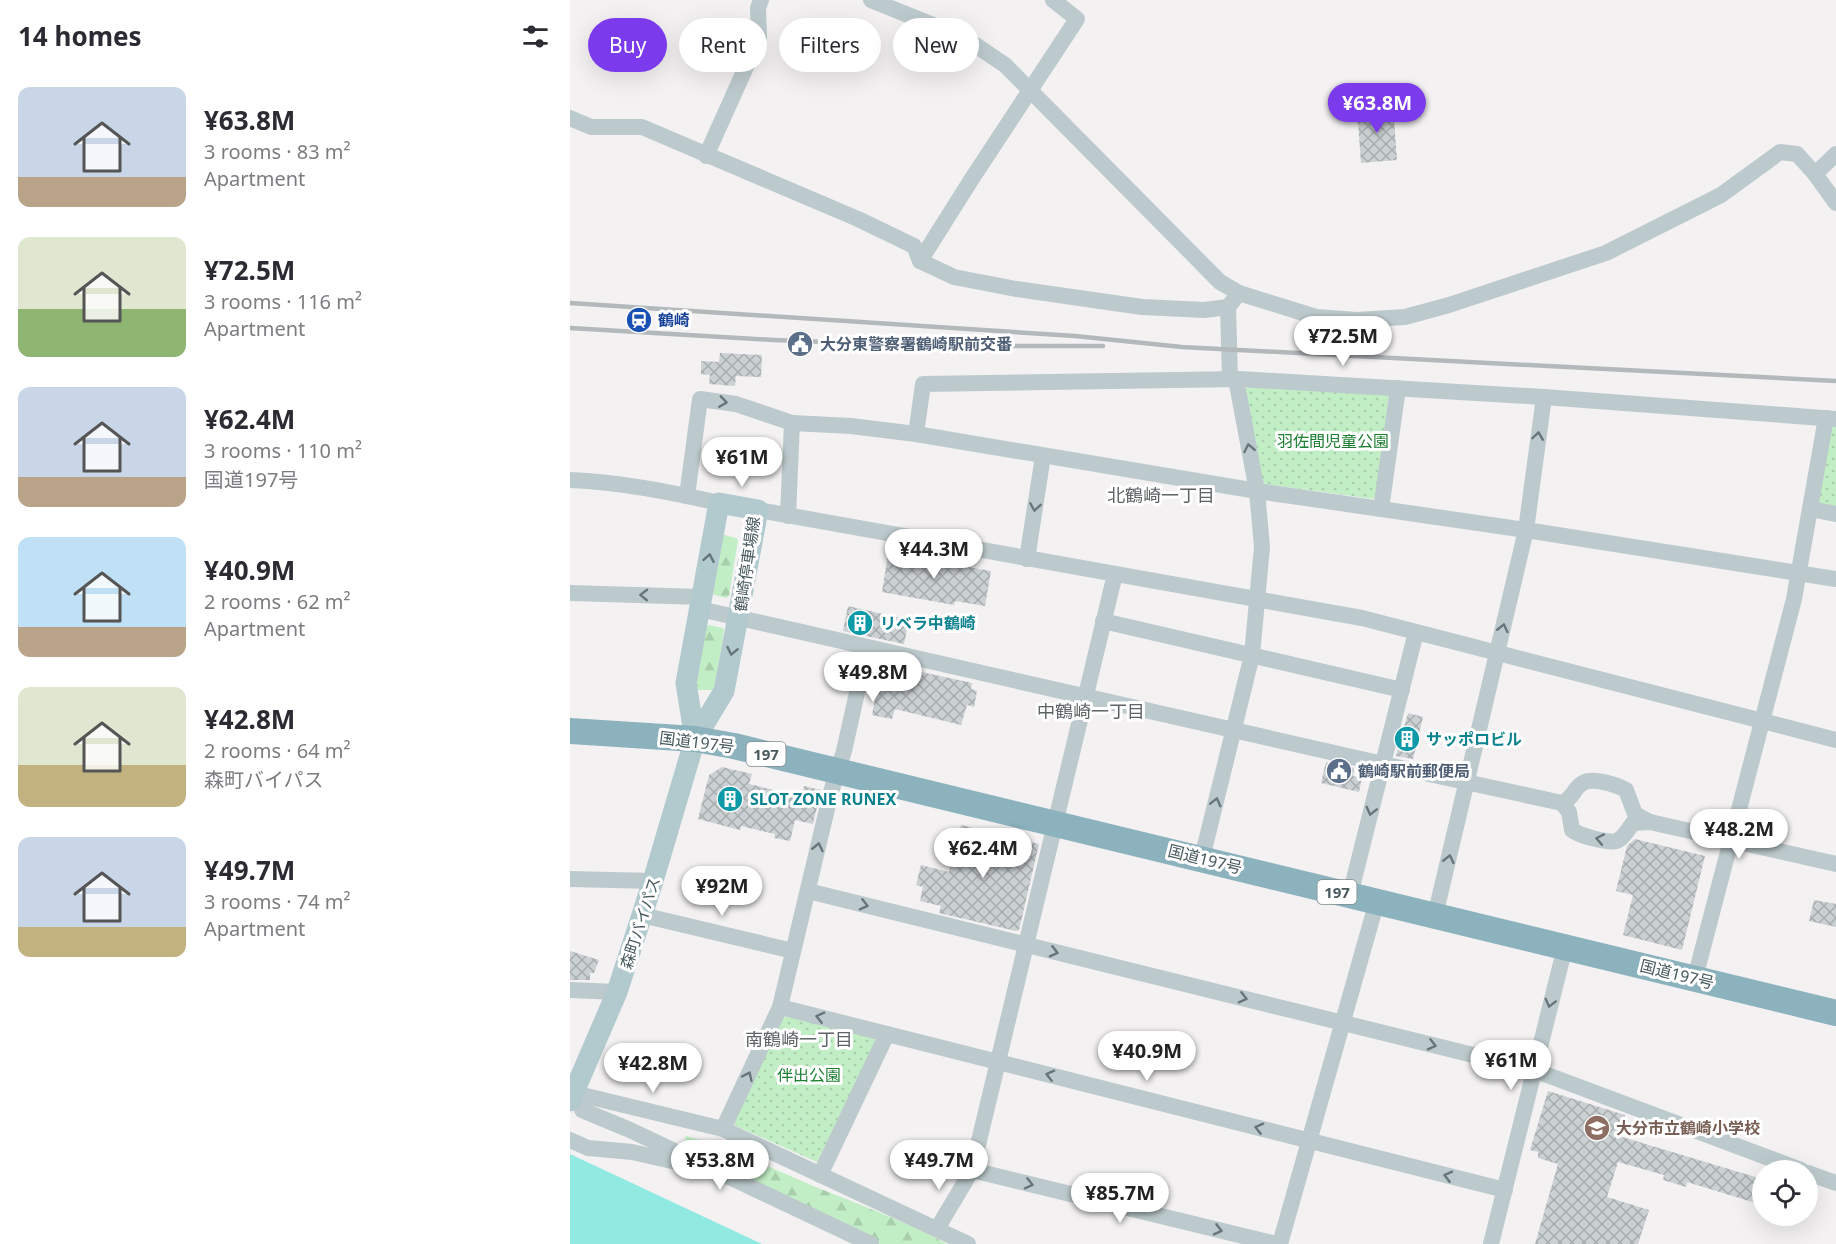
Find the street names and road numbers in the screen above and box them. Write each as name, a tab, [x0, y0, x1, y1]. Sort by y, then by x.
street label: 鶴崎停車場線	[729, 515, 765, 613]
street label: 国道197号	[658, 726, 736, 758]
road number: 197	[746, 742, 786, 766]
street label: 国道197号	[1166, 839, 1244, 879]
street label: 森町バイパス	[615, 874, 665, 972]
road number: 197	[1318, 880, 1356, 904]
street label: 国道197号	[1638, 954, 1716, 994]

